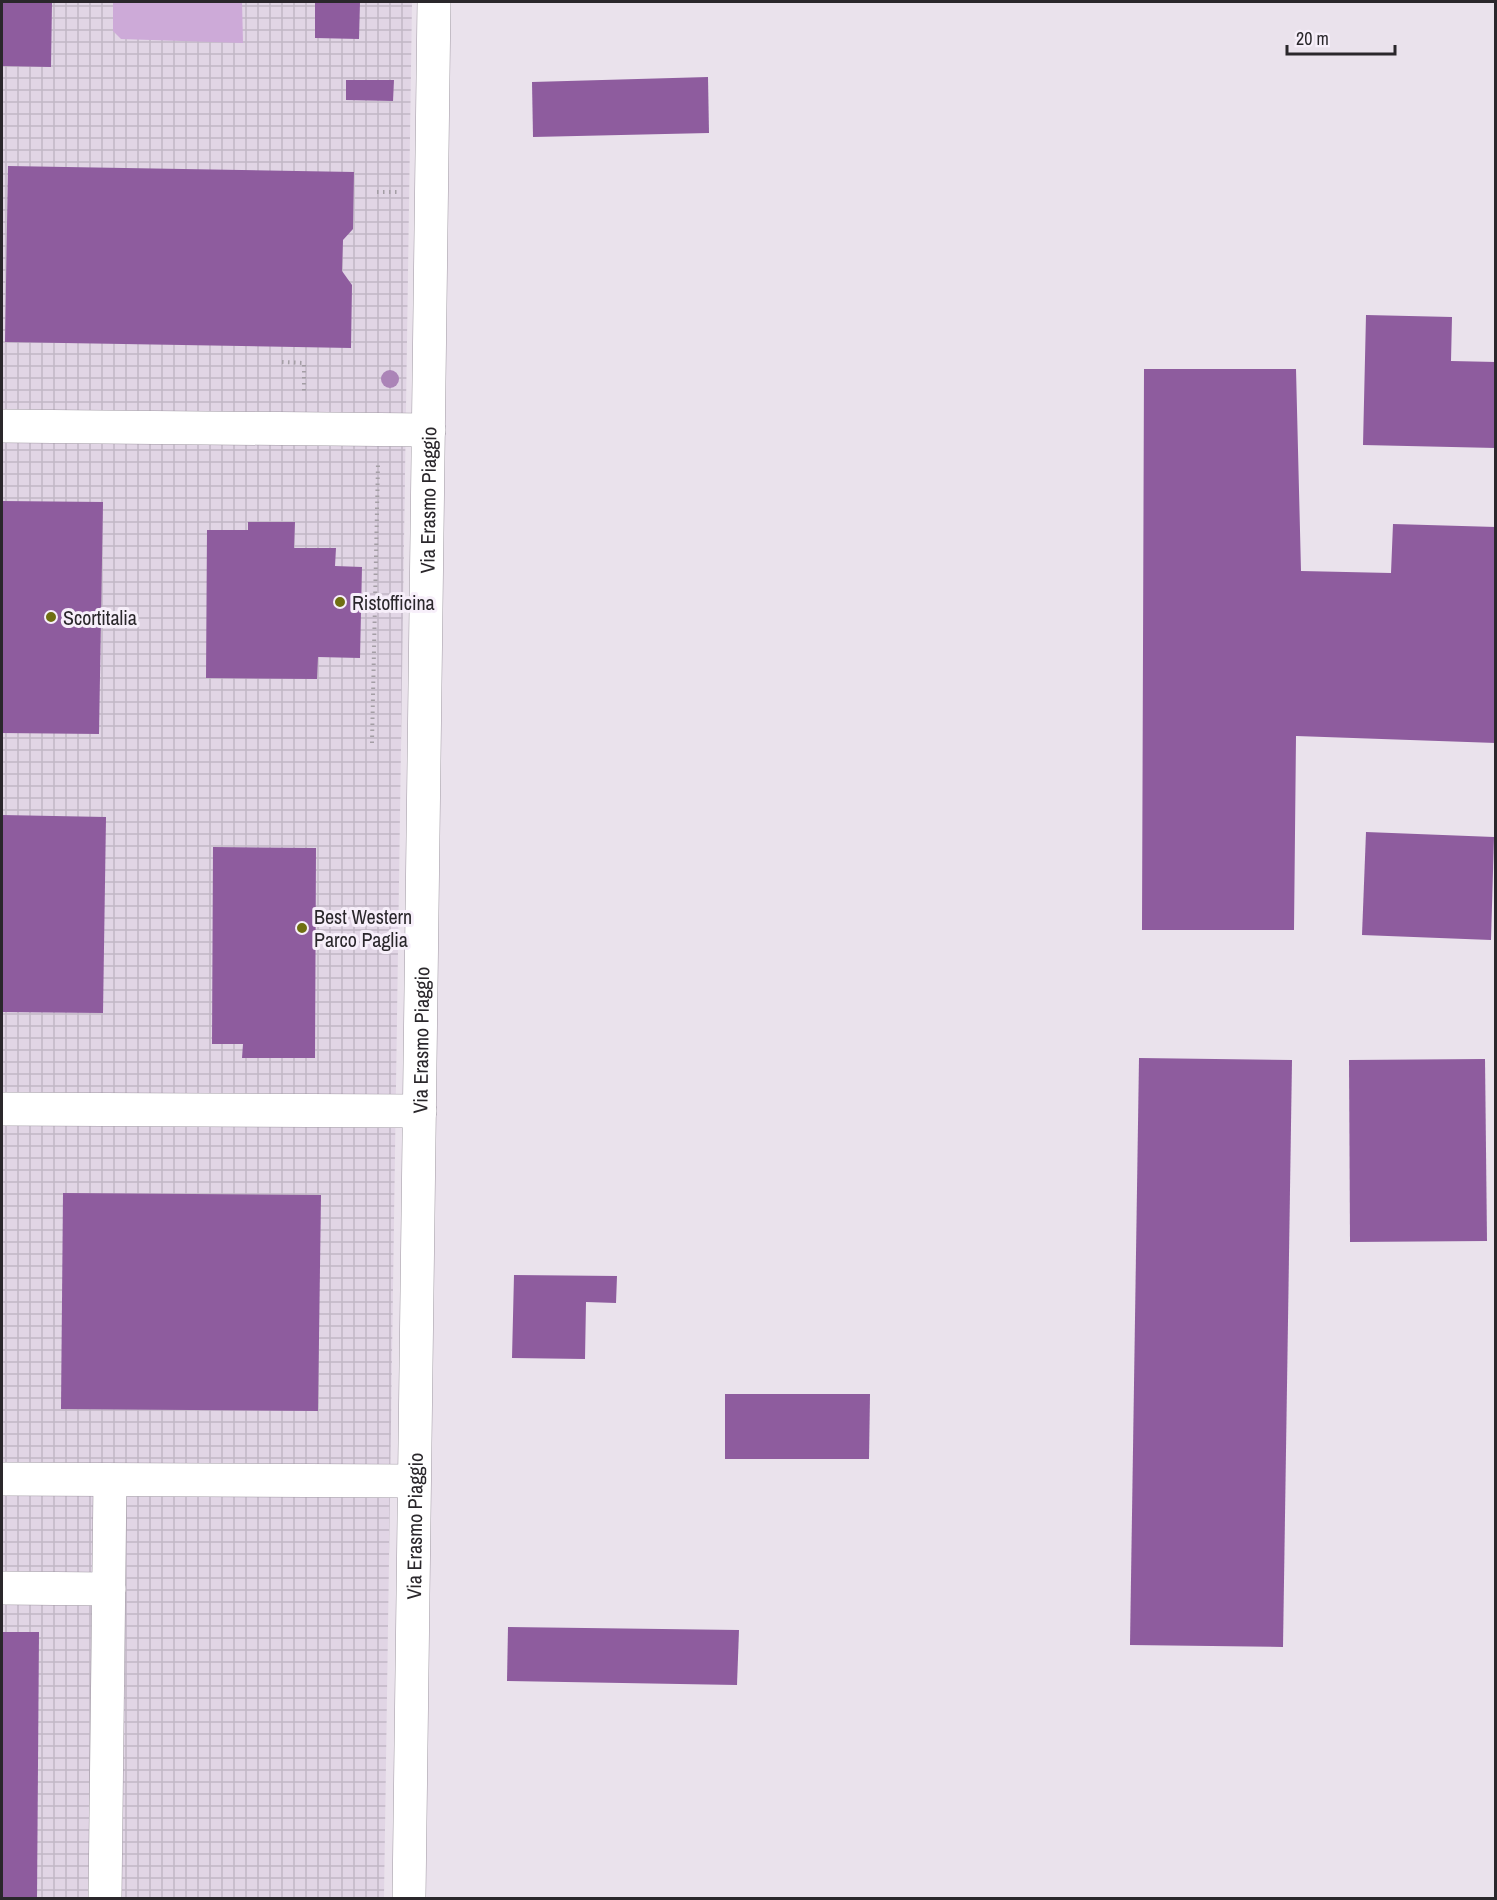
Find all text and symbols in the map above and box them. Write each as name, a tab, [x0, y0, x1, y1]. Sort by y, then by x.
scale bar	[1287, 18, 1395, 56]
text: 20 m	[1296, 26, 1329, 51]
street label: Via Erasmo Piaggio	[413, 427, 442, 574]
place label: Ristofficina	[352, 589, 435, 616]
marker: Ristofficina	[333, 595, 347, 609]
place label: Scortitalia	[63, 604, 137, 631]
marker: Scortitalia	[44, 610, 58, 624]
place label: Best Western Parco Paglia	[314, 903, 412, 953]
marker: Best Western Parco Paglia	[295, 921, 309, 935]
street label: Via Erasmo Piaggio	[406, 967, 435, 1114]
street label: Via Erasmo Piaggio	[399, 1453, 428, 1600]

